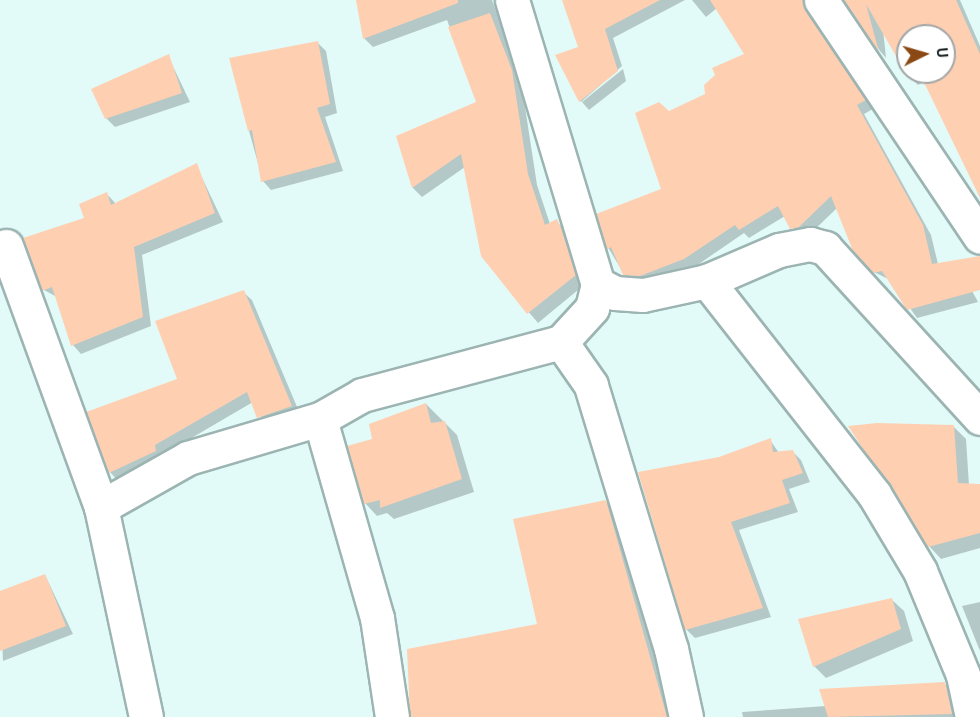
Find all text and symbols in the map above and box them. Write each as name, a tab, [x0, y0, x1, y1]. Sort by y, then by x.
north arrow	[896, 24, 956, 84]
text: U	[934, 47, 950, 58]

